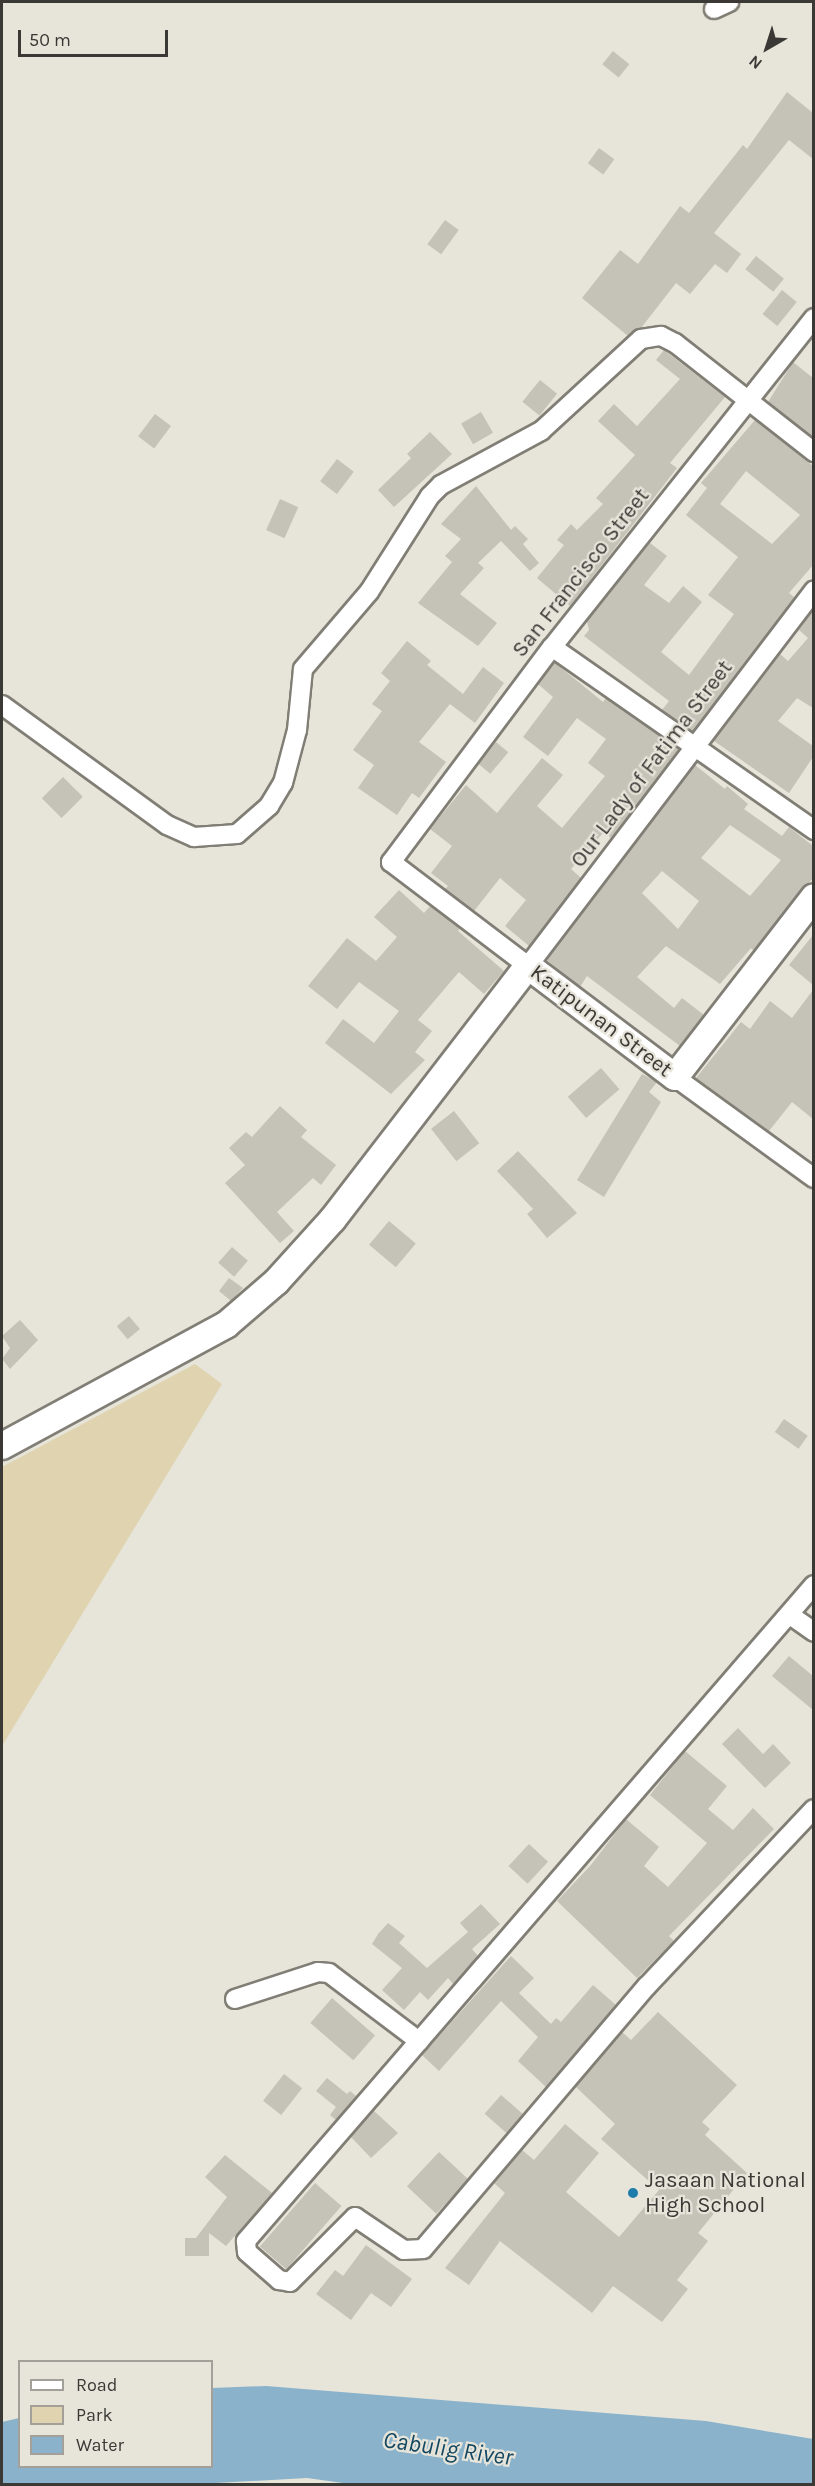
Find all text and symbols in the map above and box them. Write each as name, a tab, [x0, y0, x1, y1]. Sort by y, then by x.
scale bar	[21, 18, 171, 56]
north arrow	[737, 18, 797, 78]
text: 50 m	[29, 29, 71, 51]
text: N	[745, 51, 766, 73]
street label: San Francisco Street	[507, 483, 655, 663]
street label: Our Lady of Fatima Street	[565, 655, 739, 873]
street label: Katipunan Street	[525, 959, 677, 1083]
place label: Jasaan National High School	[645, 2167, 806, 2218]
marker: Jasaan National High School	[626, 2186, 640, 2200]
legend	[18, 2360, 213, 2468]
text: Road	[76, 2374, 117, 2396]
text: Park	[76, 2404, 113, 2426]
water label: Cabulig River	[381, 2426, 515, 2472]
text: Water	[76, 2434, 124, 2456]

